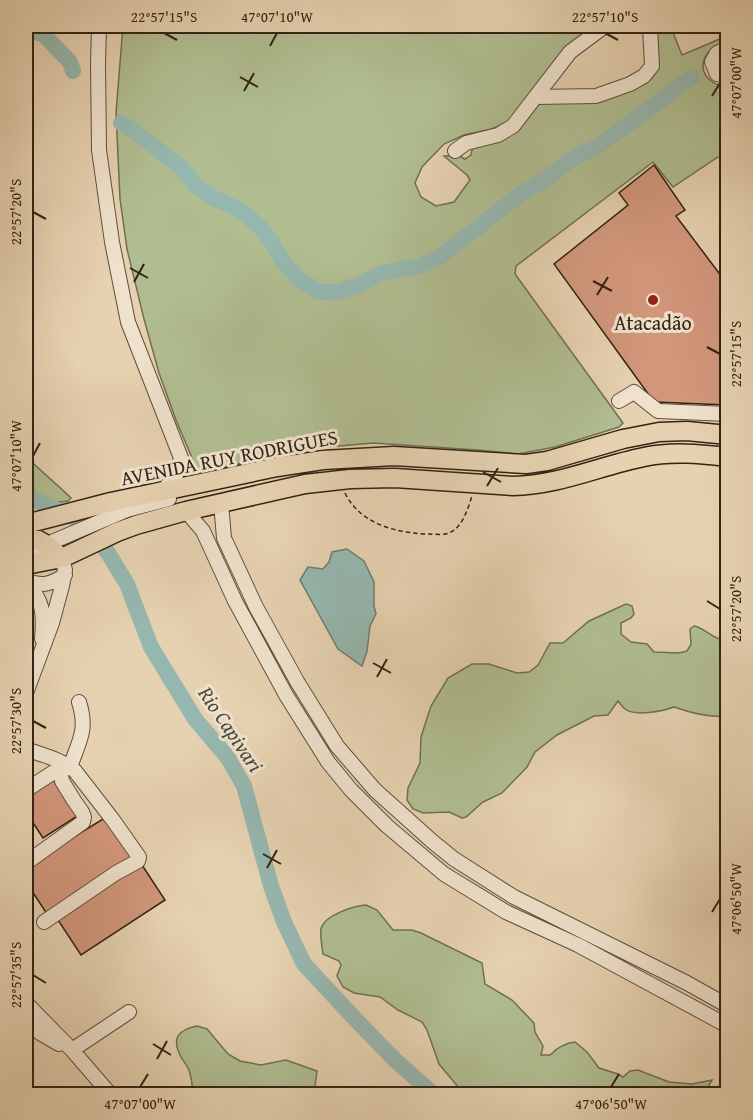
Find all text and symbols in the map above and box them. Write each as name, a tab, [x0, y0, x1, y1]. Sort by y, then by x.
text: 22°57'15"S	[131, 6, 197, 27]
text: 47°07'10"W	[241, 6, 313, 27]
text: 22°57'10"S	[572, 6, 638, 27]
text: 47°07'00"W	[725, 47, 746, 119]
text: 22°57'20"S	[5, 179, 26, 245]
marker: Atacadão	[646, 293, 660, 307]
place label: Atacadão	[614, 308, 692, 337]
text: 22°57'15"S	[725, 321, 746, 387]
text: 47°07'10"W	[5, 420, 26, 492]
street label: AVENIDA RUY RODRIGUES	[118, 422, 340, 492]
text: 22°57'20"S	[725, 576, 746, 642]
water label: Rio Capivari	[190, 679, 271, 779]
text: 22°57'30"S	[5, 688, 26, 754]
text: 47°06'50"W	[725, 863, 746, 935]
text: 22°57'35"S	[5, 942, 26, 1008]
text: 47°07'00"W	[104, 1093, 176, 1114]
text: 47°06'50"W	[575, 1093, 647, 1114]

